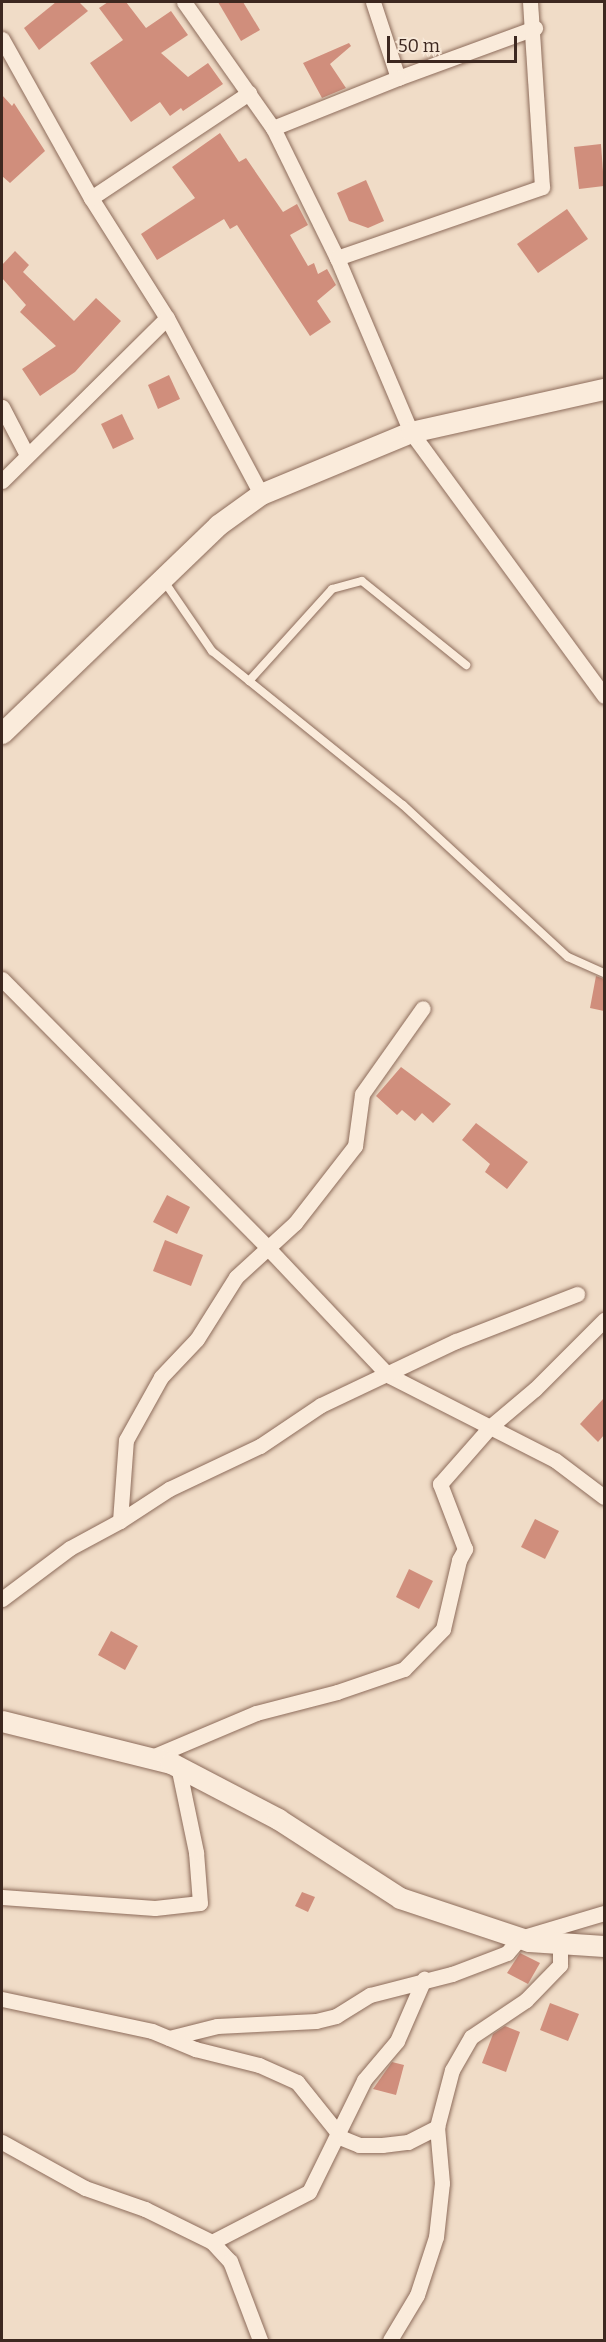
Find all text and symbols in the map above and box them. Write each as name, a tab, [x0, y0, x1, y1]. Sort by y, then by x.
scale bar	[390, 24, 520, 62]
text: 50 m	[398, 35, 440, 57]

